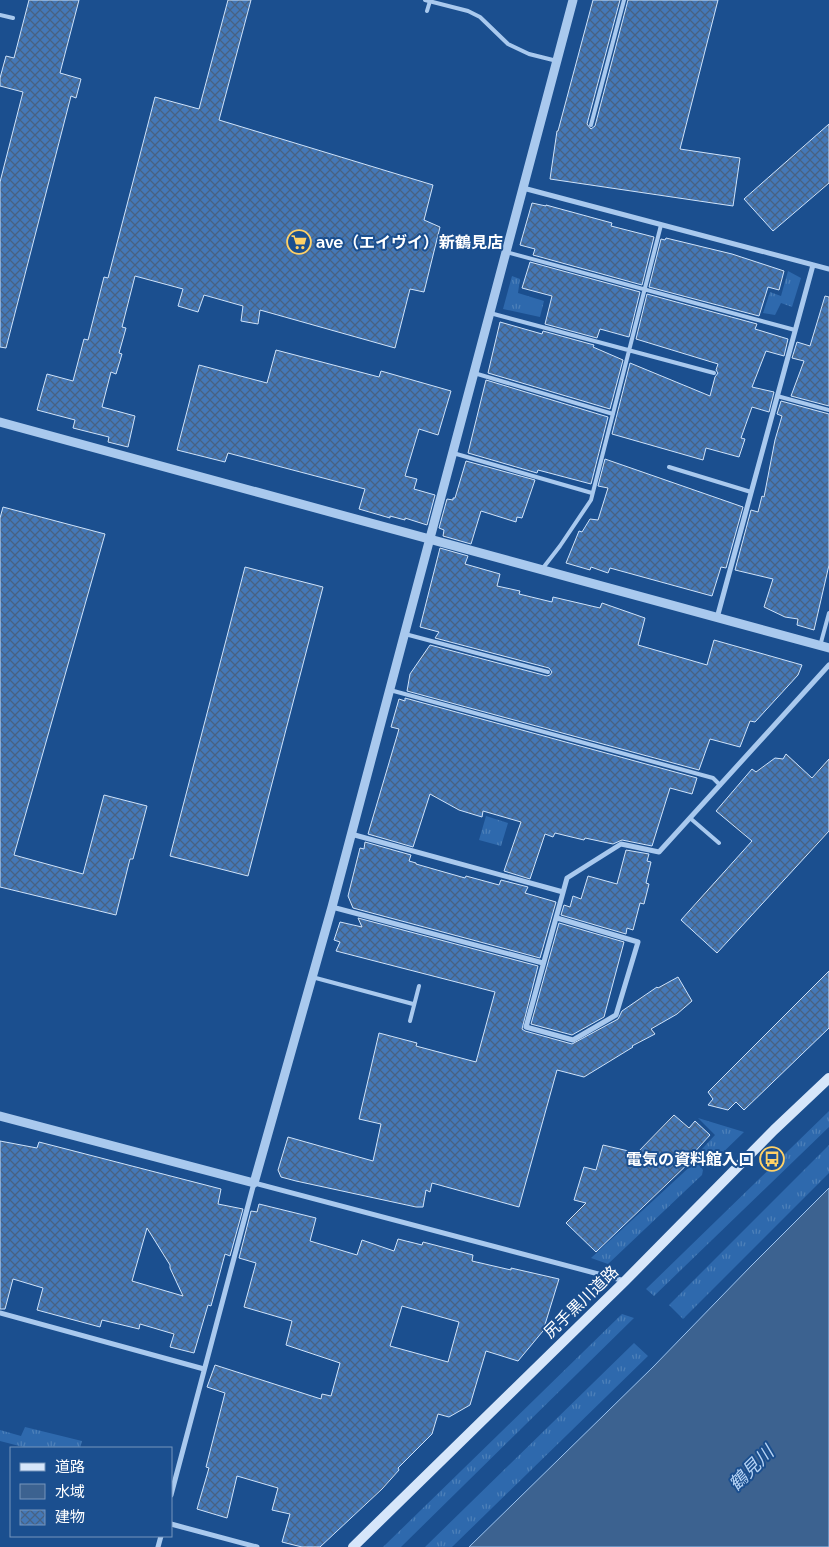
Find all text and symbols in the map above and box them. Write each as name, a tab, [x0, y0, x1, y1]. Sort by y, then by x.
supermarket icon: ave（エイヴイ）新鶴見店	[286, 229, 312, 255]
place label: ave（エイヴイ）新鶴見店	[316, 233, 503, 252]
bus stop icon: 電気の資料館入口	[759, 1146, 785, 1172]
place label: 電気の資料館入口	[626, 1150, 754, 1169]
street label: 尻手黒川道路	[540, 1262, 622, 1342]
water label: 鶴見川	[724, 1440, 779, 1495]
legend	[10, 1447, 172, 1537]
text: 道路	[55, 1458, 85, 1476]
text: 水域	[55, 1483, 85, 1501]
text: 建物	[55, 1508, 85, 1526]

